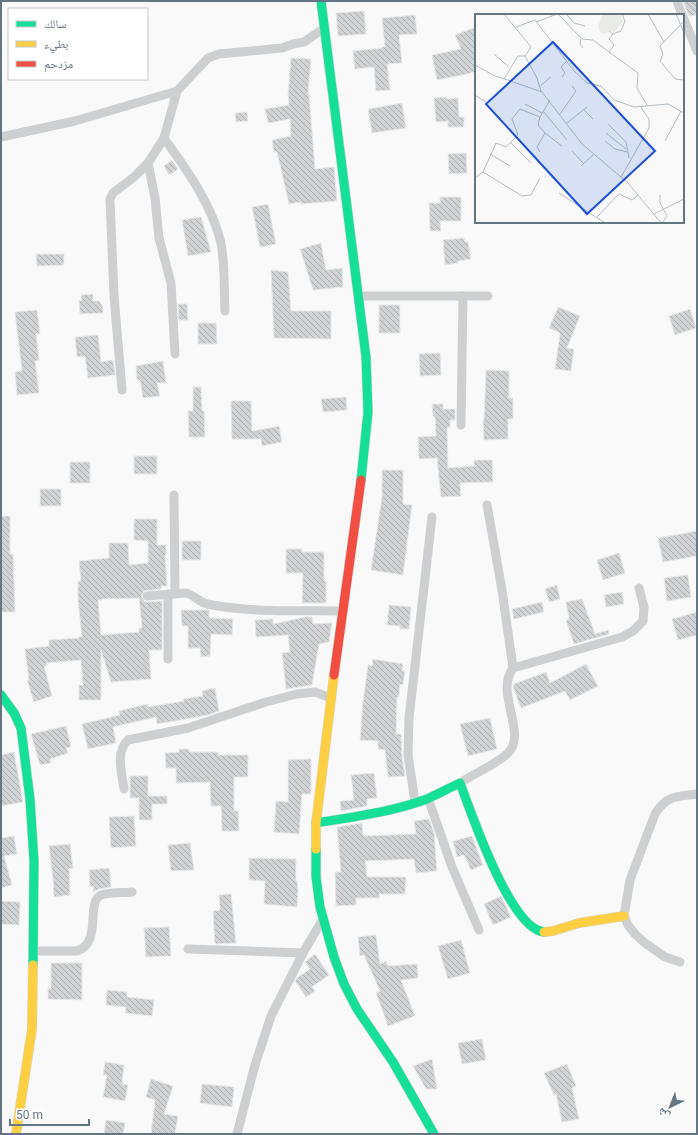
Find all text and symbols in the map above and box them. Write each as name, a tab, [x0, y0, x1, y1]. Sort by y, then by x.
legend	[8, 8, 148, 80]
inset map	[475, 14, 684, 223]
text: سالك	[44, 17, 66, 31]
text: بطيء	[44, 37, 68, 54]
text: مزدحم	[44, 57, 73, 72]
north arrow	[650, 1087, 690, 1127]
scale bar	[10, 1101, 89, 1127]
text: ش	[655, 1104, 673, 1123]
text: 50 m	[16, 1108, 43, 1122]

